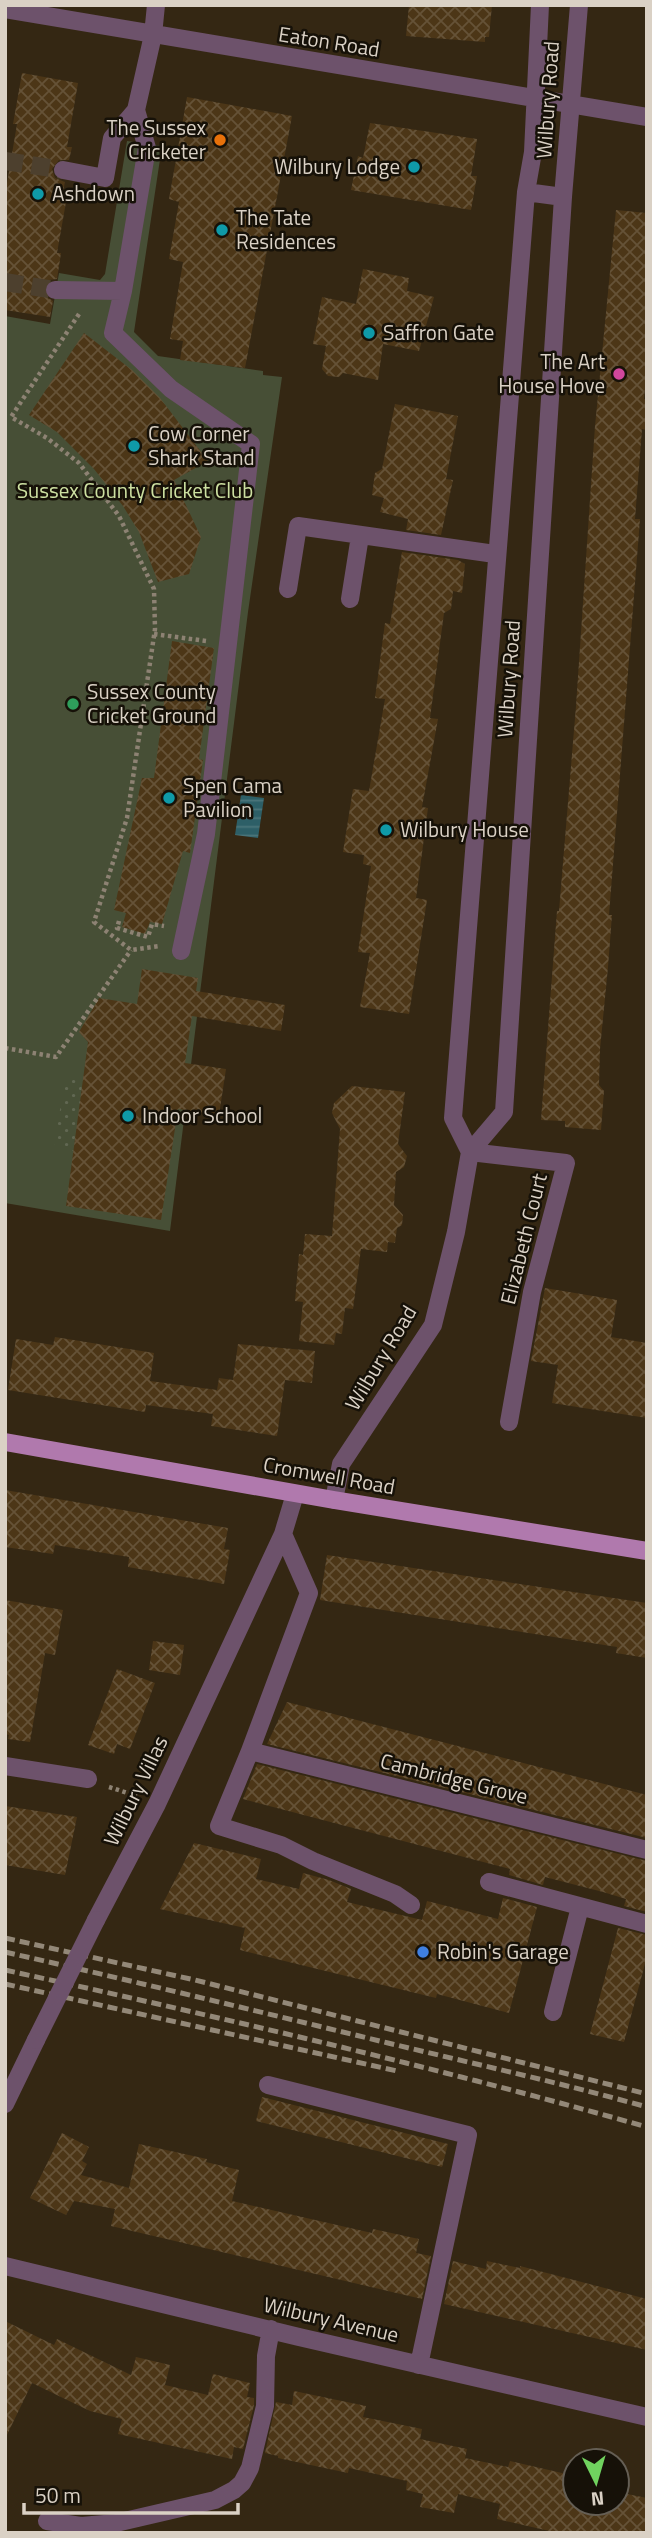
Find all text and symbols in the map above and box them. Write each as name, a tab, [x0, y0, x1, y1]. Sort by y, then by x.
street label: Eaton Road	[276, 17, 382, 65]
street label: Wilbury Road	[527, 40, 567, 160]
place label: The Sussex Cricketer	[106, 111, 207, 167]
marker: The Sussex Cricketer	[212, 132, 228, 148]
place label: Wilbury Lodge	[274, 150, 400, 182]
marker: Wilbury Lodge	[406, 159, 422, 175]
place label: Ashdown	[52, 177, 135, 209]
marker: Ashdown	[30, 186, 46, 202]
place label: The Tate Residences	[236, 201, 336, 257]
marker: The Tate Residences	[214, 222, 230, 238]
place label: Saffron Gate	[383, 316, 494, 348]
marker: Saffron Gate	[361, 325, 377, 341]
place label: The Art House Hove	[498, 345, 606, 401]
marker: The Art House Hove	[611, 366, 627, 382]
place label: Cow Corner Shark Stand	[148, 417, 255, 473]
marker: Cow Corner Shark Stand	[126, 438, 142, 454]
park label: Sussex County Cricket Club	[17, 474, 253, 506]
street label: Wilbury Road	[488, 619, 528, 739]
place label: Sussex County Cricket Ground	[87, 675, 216, 731]
marker: Sussex County Cricket Ground	[65, 696, 81, 712]
place label: Spen Cama Pavilion	[183, 769, 282, 825]
marker: Spen Cama Pavilion	[161, 790, 177, 806]
place label: Wilbury House	[400, 813, 529, 845]
marker: Wilbury House	[378, 822, 394, 838]
place label: Indoor School	[142, 1099, 262, 1131]
marker: Indoor School	[120, 1108, 136, 1124]
street label: Elizabeth Court	[491, 1169, 555, 1308]
street label: Wilbury Road	[336, 1299, 424, 1416]
street label: Cromwell Road	[261, 1448, 398, 1502]
street label: Wilbury Villas	[95, 1730, 176, 1851]
street label: Cambridge Grove	[377, 1744, 531, 1812]
place label: Robin's Garage	[437, 1935, 569, 1967]
marker: Robin's Garage	[415, 1944, 431, 1960]
street label: Wilbury Avenue	[260, 2288, 402, 2350]
north arrow	[561, 2447, 631, 2517]
scale bar	[24, 2472, 238, 2516]
text: 50 m	[35, 2479, 81, 2511]
text: N	[590, 2484, 605, 2514]

